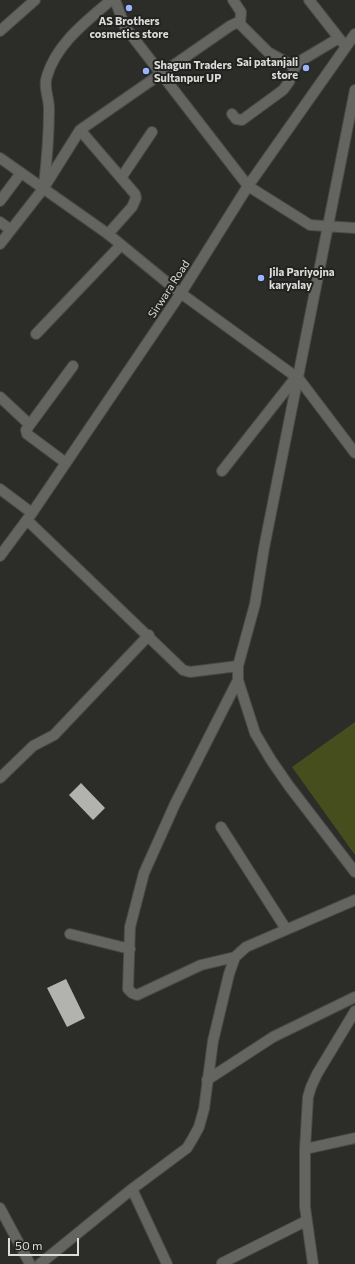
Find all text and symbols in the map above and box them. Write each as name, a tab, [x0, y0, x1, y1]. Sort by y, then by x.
marker: AS Brothers cosmetics store	[124, 3, 134, 13]
place label: AS Brothers cosmetics store	[90, 14, 168, 40]
place label: Sai patanjali store	[236, 55, 298, 81]
place label: Shagun Traders Sultanpur UP	[154, 58, 232, 84]
marker: Sai patanjali store	[301, 63, 311, 73]
marker: Shagun Traders Sultanpur UP	[141, 66, 151, 76]
street label: Sirwara Road	[146, 258, 192, 320]
place label: Jila Pariyojna karyalay	[269, 265, 335, 291]
marker: Jila Pariyojna karyalay	[256, 273, 266, 283]
scale bar	[10, 1230, 81, 1256]
text: 50 m	[15, 1238, 43, 1252]

